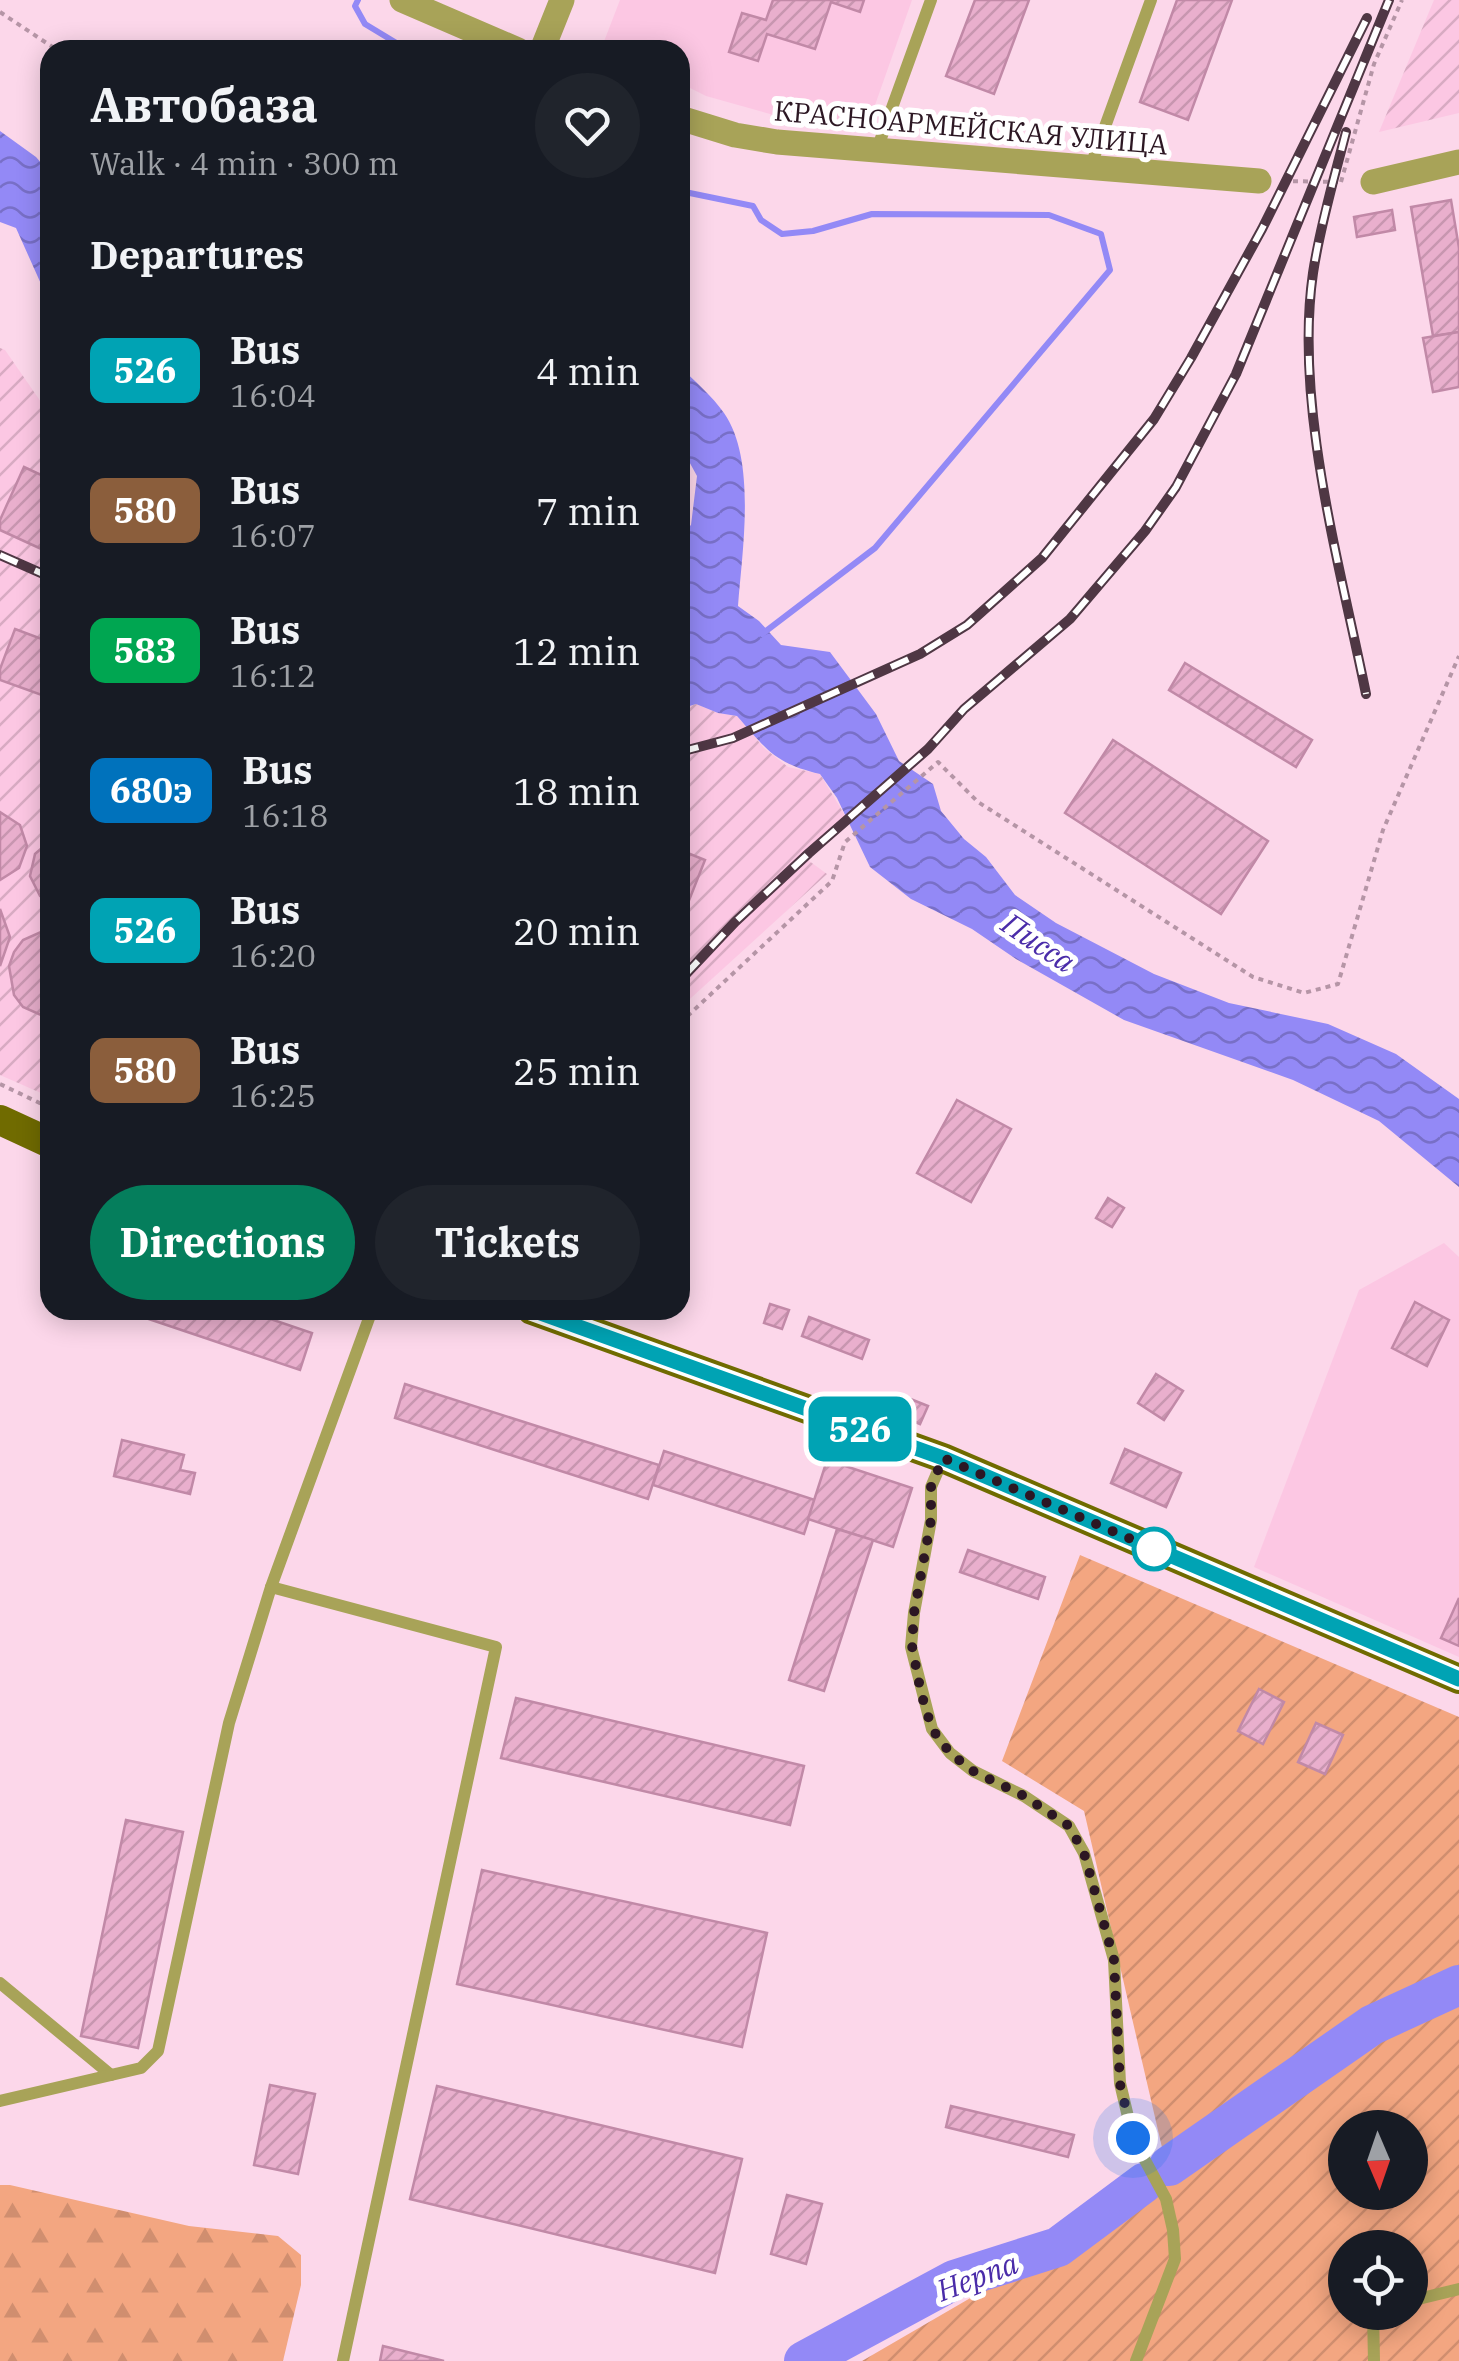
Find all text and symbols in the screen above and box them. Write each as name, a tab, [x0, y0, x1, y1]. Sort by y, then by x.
text: Автобаза	[90, 73, 318, 135]
button: heart	[535, 73, 640, 178]
street label: КРАСНОАРМЕЙСКАЯ УЛИЦА	[773, 91, 1169, 163]
text: Walk · 4 min · 300 m	[90, 142, 398, 184]
text: Departures	[90, 230, 304, 279]
text: Bus	[230, 325, 300, 374]
text: 4 min	[536, 346, 640, 395]
text: 526	[113, 347, 177, 393]
text: 16:04	[230, 374, 316, 416]
text: Bus	[230, 465, 300, 514]
text: 7 min	[536, 486, 640, 535]
text: 580	[113, 487, 177, 533]
text: 16:07	[230, 514, 316, 556]
text: Bus	[230, 605, 300, 654]
text: 12 min	[513, 626, 640, 675]
text: 583	[113, 627, 177, 673]
text: 16:12	[230, 654, 316, 696]
text: Bus	[242, 745, 313, 794]
text: 18 min	[513, 766, 640, 815]
text: 680э	[110, 767, 192, 813]
text: 16:18	[242, 794, 328, 836]
text: Bus	[230, 885, 300, 934]
water label: Писса	[994, 903, 1084, 981]
text: 20 min	[513, 906, 640, 955]
text: 526	[113, 907, 177, 953]
text: 16:20	[230, 934, 316, 976]
text: Bus	[230, 1025, 300, 1074]
text: 25 min	[513, 1046, 640, 1095]
text: 580	[113, 1047, 177, 1093]
text: 16:25	[230, 1074, 316, 1116]
button: Directions	[90, 1185, 355, 1300]
button: Tickets	[375, 1185, 640, 1300]
line badge: 526	[802, 1396, 918, 1462]
text: 526	[828, 1406, 892, 1452]
unlabelled marker	[1133, 1528, 1175, 1570]
north arrow	[1328, 2110, 1428, 2210]
map controls	[1328, 2110, 1428, 2330]
your location	[1108, 2113, 1158, 2163]
button: locate	[1328, 2230, 1428, 2330]
water label: Нерпа	[930, 2242, 1024, 2310]

